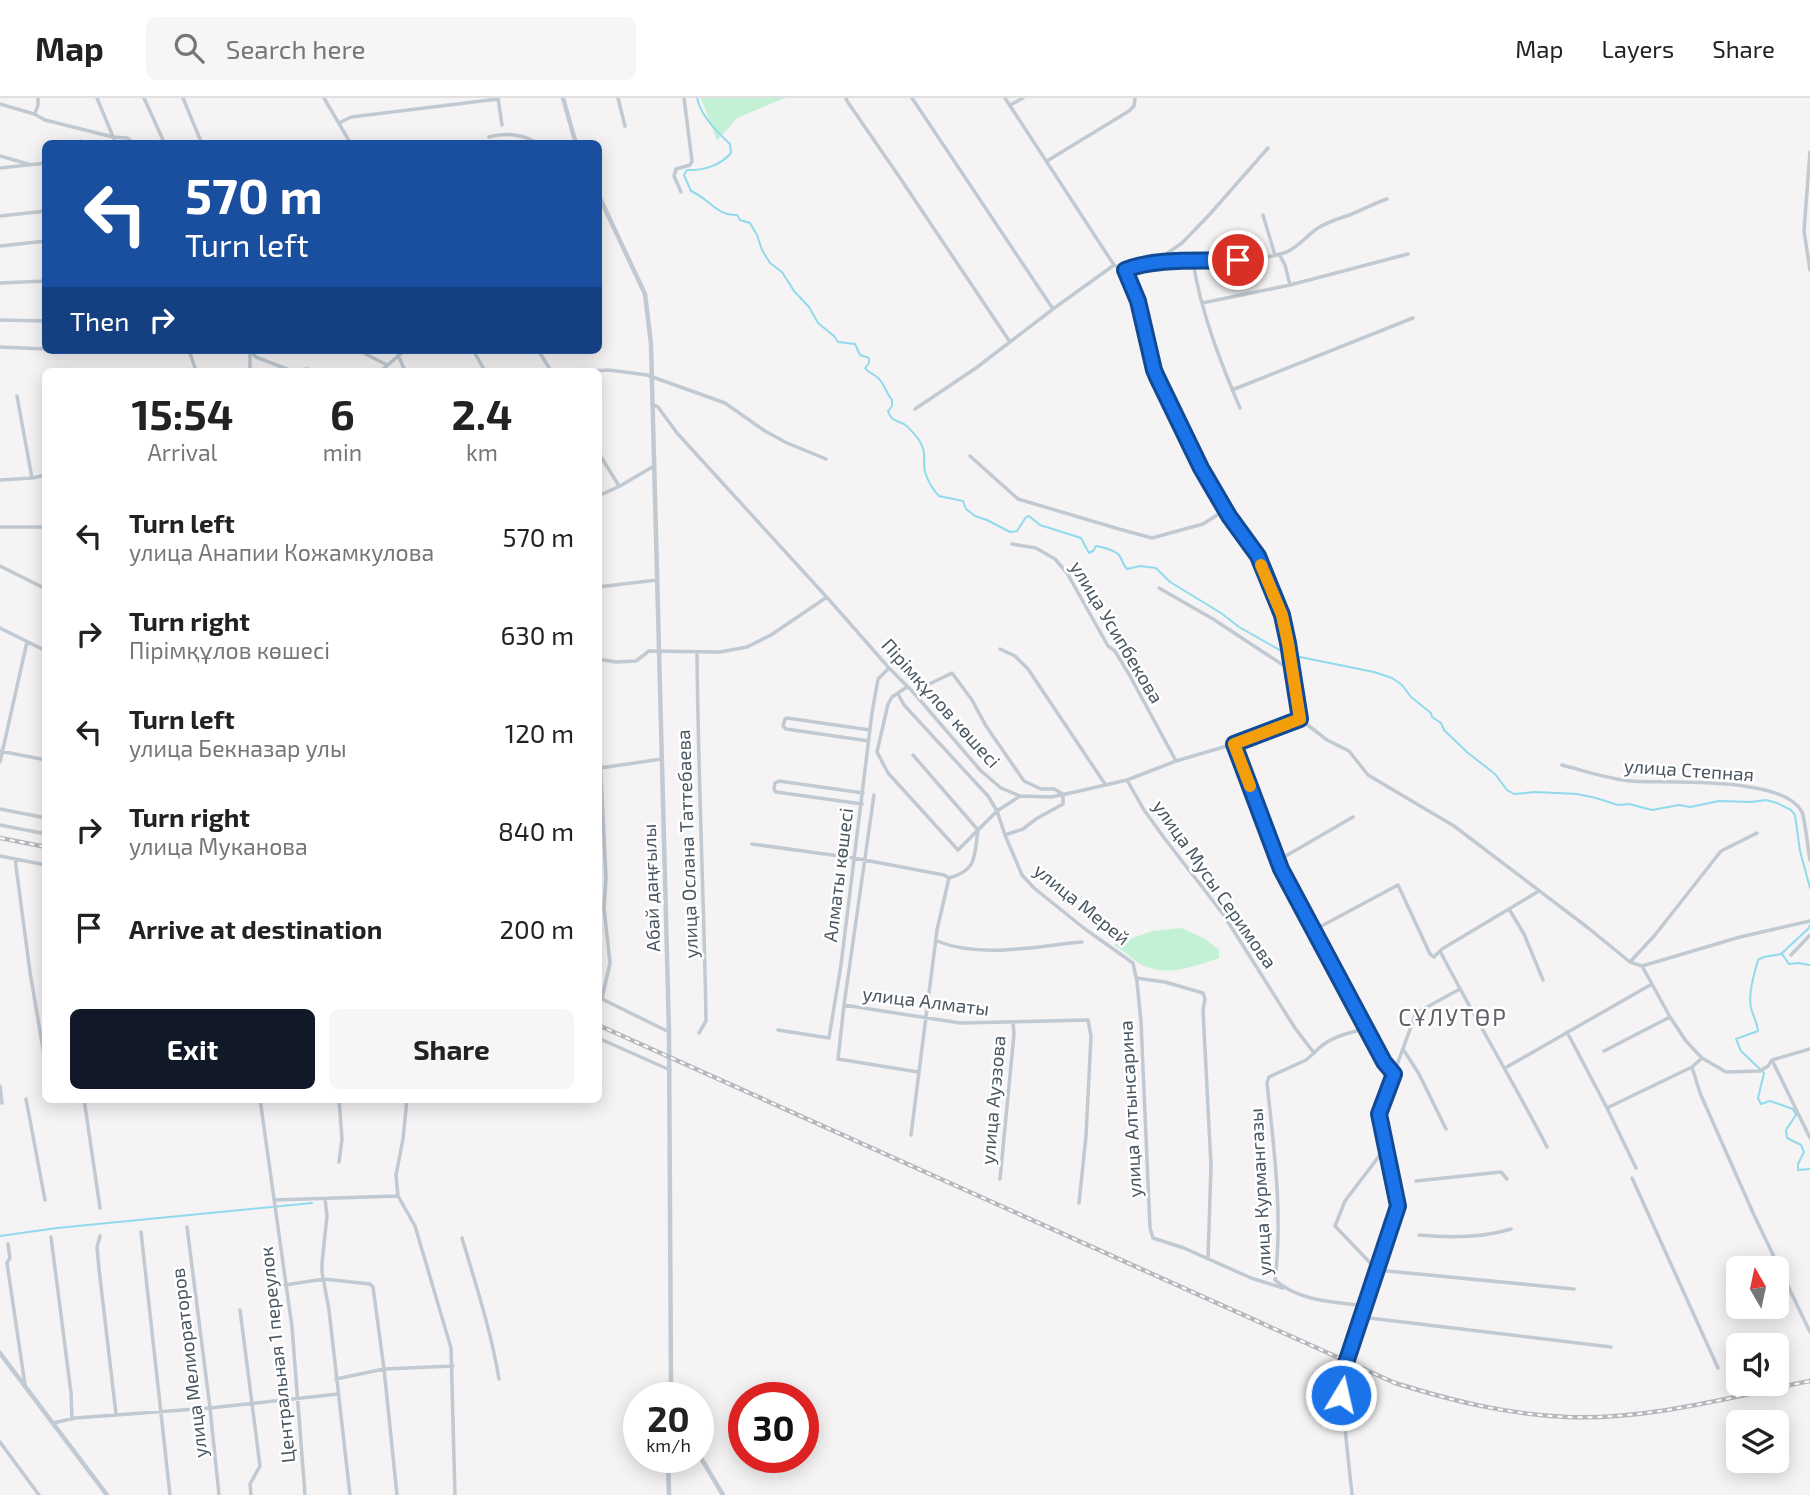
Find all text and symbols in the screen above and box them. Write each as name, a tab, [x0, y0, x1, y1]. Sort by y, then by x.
search box	[146, 17, 636, 80]
text: Map	[35, 28, 104, 68]
icon: search	[170, 29, 208, 67]
text: Search here	[226, 33, 365, 64]
text: Map	[1515, 34, 1563, 63]
text: Layers	[1601, 34, 1674, 63]
text: Share	[1712, 34, 1775, 63]
text: 570 m	[185, 165, 323, 224]
icon: left	[70, 168, 161, 259]
text: Turn left	[185, 225, 309, 263]
pin	[1208, 230, 1268, 290]
icon: arrive	[1219, 241, 1257, 279]
icon: right	[143, 301, 181, 339]
text: Then	[70, 305, 129, 336]
text: 15:54	[131, 388, 233, 438]
text: 6	[330, 388, 355, 438]
text: 2.4	[451, 388, 513, 438]
text: Arrival	[147, 438, 217, 466]
text: min	[323, 438, 362, 466]
text: km	[466, 438, 498, 466]
text: Turn left	[129, 507, 235, 538]
icon: left	[70, 517, 108, 555]
text: 570 m	[502, 521, 574, 552]
text: улица Анапии Кожамкулова	[129, 538, 434, 566]
street label: улица Усипбекова	[1065, 556, 1169, 708]
text: Turn right	[129, 605, 250, 636]
icon: right	[70, 615, 108, 653]
text: 630 m	[500, 619, 574, 650]
street label: Пірімқұлов көшесі	[877, 633, 1005, 772]
text: Пірімқұлов көшесі	[129, 636, 330, 664]
text: Turn left	[129, 703, 235, 734]
icon: left	[70, 713, 108, 751]
text: 120 m	[505, 717, 574, 748]
street label: улица Ослана Таттебаева	[671, 729, 703, 959]
text: улица Бекназар улы	[129, 734, 347, 762]
street label: улица Степная	[1623, 753, 1755, 787]
street label: улица Мусы Серимова	[1148, 795, 1282, 973]
text: Turn right	[129, 801, 250, 832]
street label: Алматы көшесі	[818, 807, 857, 943]
icon: right	[70, 811, 108, 849]
text: 840 m	[498, 815, 574, 846]
street label: Абай даңғылы	[637, 824, 664, 953]
text: улица Муканова	[129, 832, 308, 860]
street label: улица Мерей	[1029, 858, 1135, 950]
icon: arrive	[70, 909, 108, 947]
text: Arrive at destination	[129, 913, 382, 944]
text: 200 m	[499, 913, 574, 944]
street label: улица Алматы	[861, 981, 991, 1021]
district label: СҰЛУТӨР	[1398, 1003, 1508, 1031]
button: Exit	[70, 1009, 315, 1089]
button: Share	[329, 1009, 574, 1089]
street label: улица Алтынсарина	[1113, 1020, 1147, 1198]
street label: улица Ауэзова	[975, 1034, 1011, 1166]
street label: улица Курмангазы	[1244, 1108, 1276, 1276]
street label: Центральная 1 переулок	[254, 1246, 300, 1464]
north arrow	[1726, 1256, 1788, 1320]
map controls	[1726, 1256, 1789, 1473]
street label: улица Мелиораторов	[165, 1267, 213, 1459]
button: sound	[1726, 1333, 1789, 1396]
position arrow	[1304, 1358, 1378, 1432]
speed limit sign: 30	[728, 1382, 819, 1473]
text: 20	[647, 1397, 690, 1439]
button: layers	[1726, 1410, 1789, 1473]
text: km/h	[646, 1434, 691, 1456]

